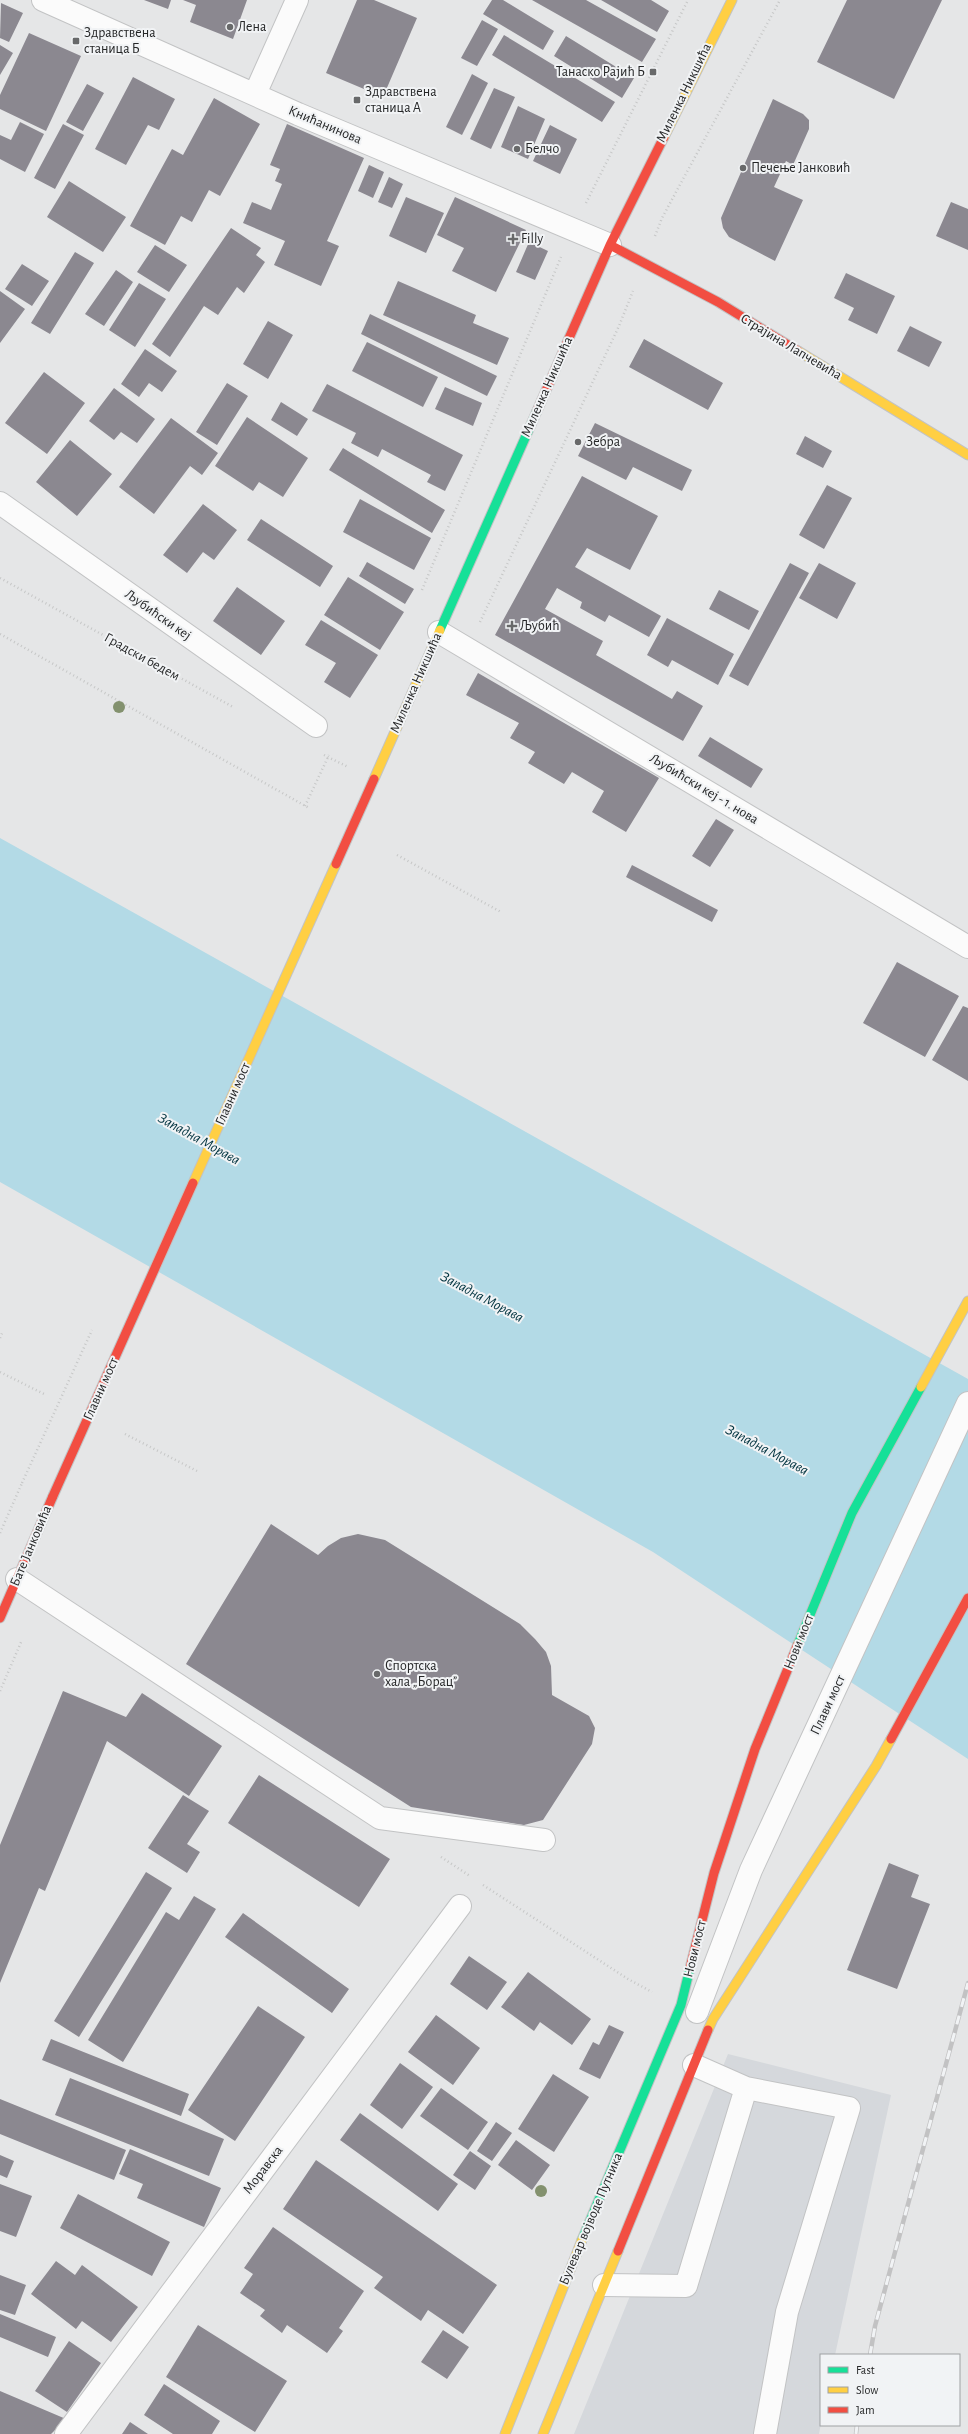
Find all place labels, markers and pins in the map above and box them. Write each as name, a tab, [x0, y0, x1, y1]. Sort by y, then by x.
place label: Лена	[238, 20, 267, 34]
marker: Лена	[225, 22, 235, 32]
place label: Здравствена станица Б	[84, 26, 156, 56]
marker: Здравствена станица Б	[71, 36, 81, 46]
place label: Танаско Рајић Б	[556, 65, 645, 79]
marker: Танаско Рајић Б	[648, 67, 658, 77]
place label: Здравствена станица А	[365, 85, 437, 115]
marker: Здравствена станица А	[352, 95, 362, 105]
place label: Белчо	[525, 142, 559, 156]
marker: Белчо	[512, 144, 522, 154]
place label: Печење Јанковић	[751, 161, 850, 175]
marker: Печење Јанковић	[738, 163, 748, 173]
place label: Filly	[521, 232, 543, 246]
marker: Filly	[508, 234, 518, 244]
place label: Зебра	[586, 435, 621, 449]
marker: Зебра	[573, 437, 583, 447]
place label: Љубић	[520, 619, 559, 633]
marker: Љубић	[507, 621, 517, 631]
place label: Спортска хала „Борац”	[385, 1659, 457, 1689]
marker: Спортска хала „Борац”	[372, 1669, 382, 1679]

